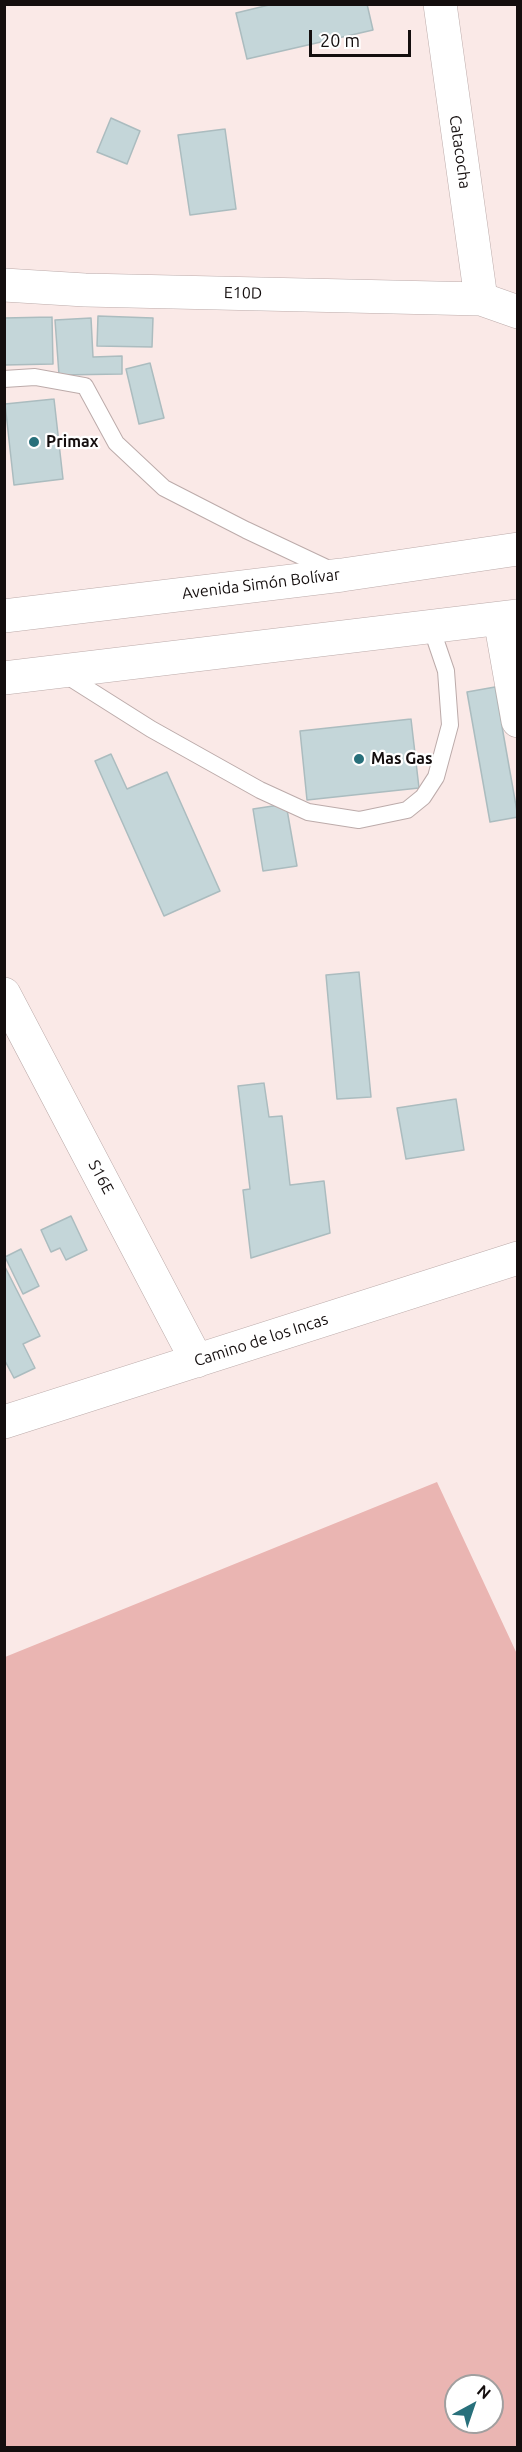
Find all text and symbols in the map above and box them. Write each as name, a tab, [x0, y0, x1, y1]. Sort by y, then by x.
scale bar	[312, 18, 414, 56]
text: 20 m	[320, 30, 360, 50]
street label: Catacocha	[445, 114, 475, 190]
street label: E10D	[224, 283, 262, 303]
place label: Primax	[46, 432, 98, 452]
marker: Primax	[27, 435, 41, 449]
street label: Avenida Simón Bolívar	[181, 565, 341, 603]
place label: Mas Gas	[371, 749, 433, 769]
marker: Mas Gas	[352, 752, 366, 766]
street label: S16E	[84, 1157, 118, 1197]
street label: Camino de los Incas	[192, 1309, 330, 1371]
north arrow	[444, 2374, 504, 2434]
text: N	[474, 2381, 495, 2402]

